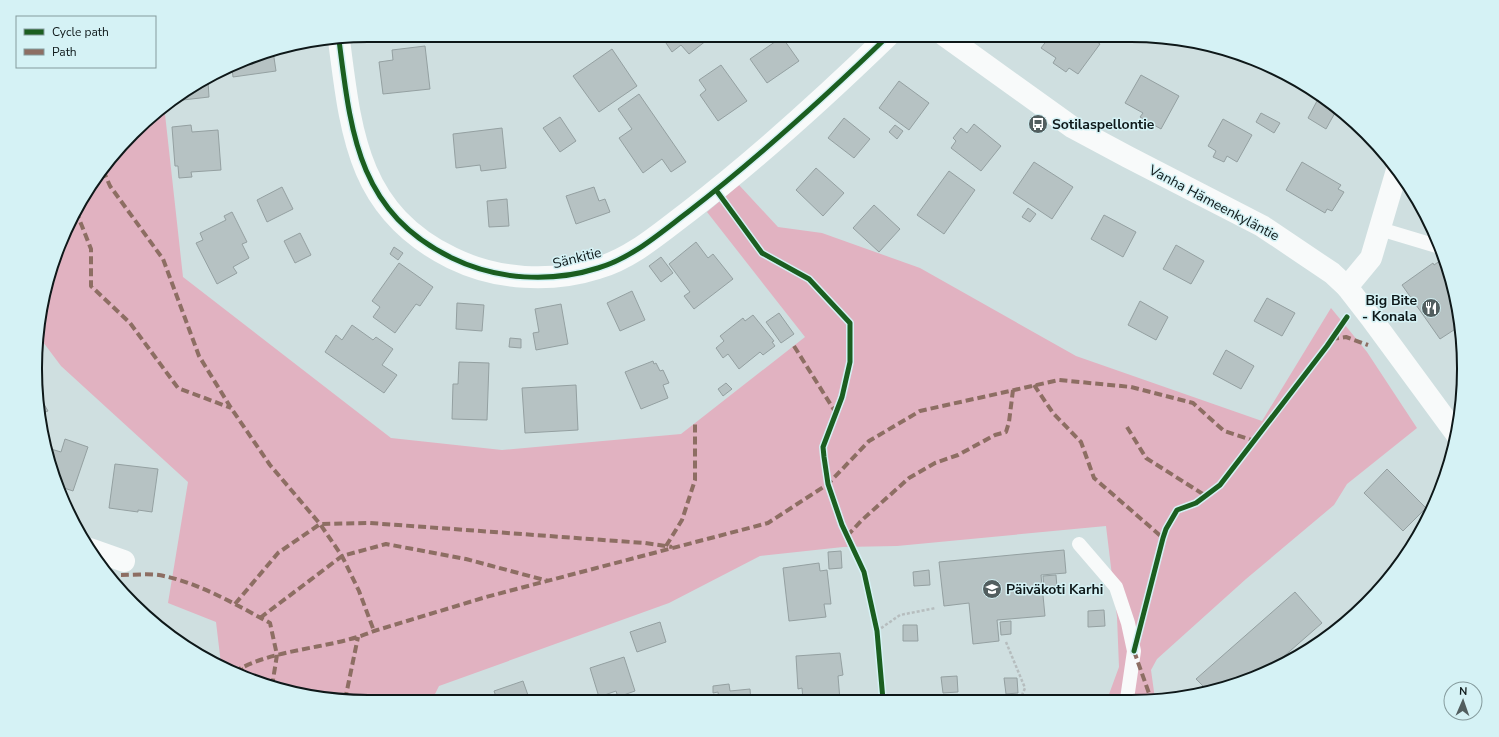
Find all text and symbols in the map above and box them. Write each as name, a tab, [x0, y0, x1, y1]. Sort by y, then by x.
legend	[16, 16, 156, 68]
text: Cycle path	[52, 24, 109, 40]
text: Path	[52, 44, 77, 60]
bus stop icon: Sotilaspellontie	[1027, 113, 1049, 135]
place label: Sotilaspellontie	[1052, 115, 1155, 134]
street label: Vanha Hämeenkyläntie	[1145, 160, 1283, 245]
street label: Sänkitie	[551, 243, 603, 273]
place label: Big Bite - Konala	[1362, 291, 1417, 326]
restaurant icon: Big Bite - Konala	[1420, 297, 1442, 319]
school or university icon: Päiväkoti Karhi	[981, 578, 1003, 600]
place label: Päiväkoti Karhi	[1006, 580, 1103, 599]
north arrow	[1443, 681, 1483, 721]
text: N	[1459, 684, 1468, 699]

